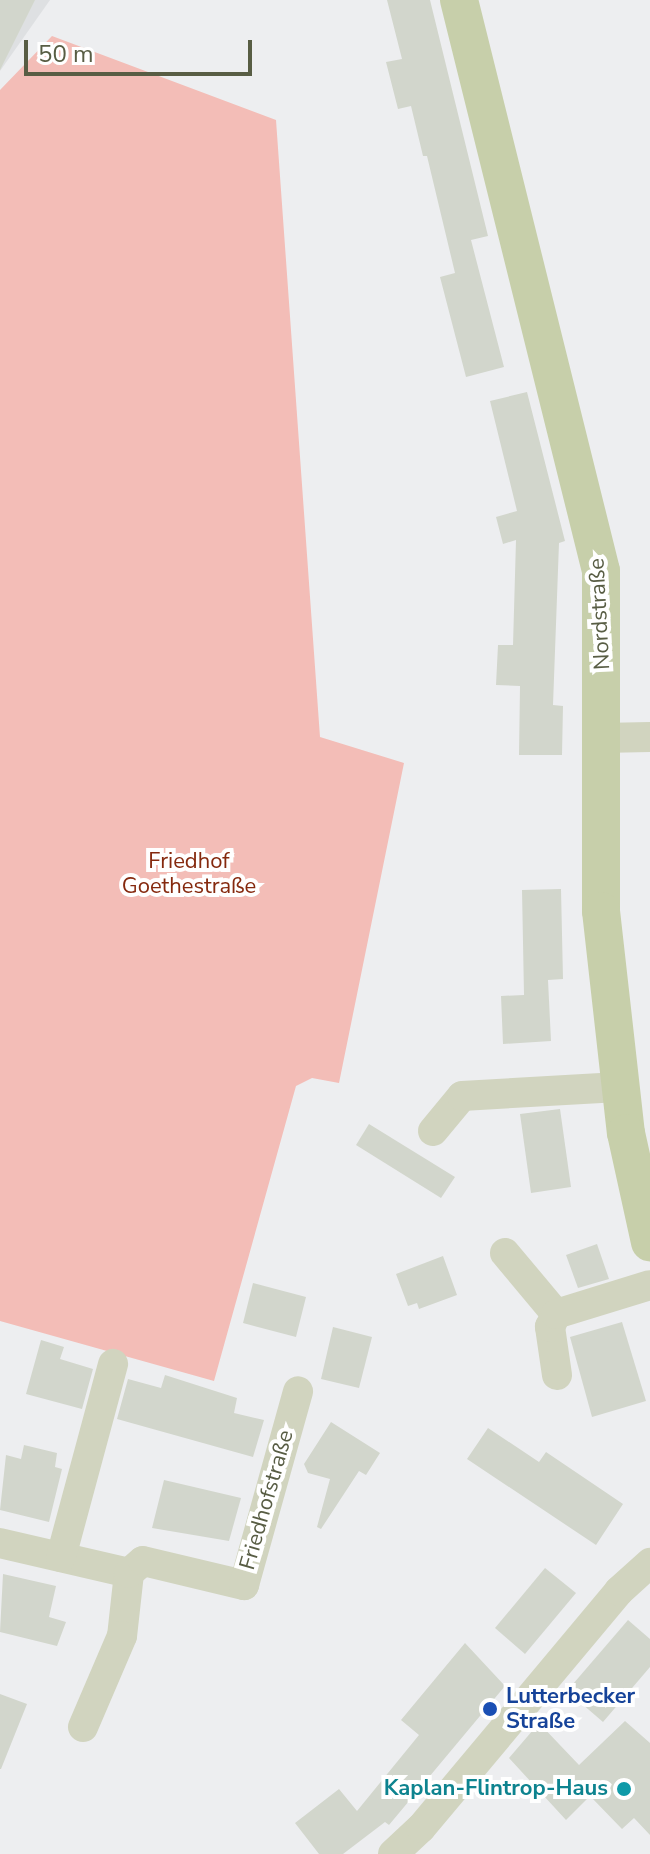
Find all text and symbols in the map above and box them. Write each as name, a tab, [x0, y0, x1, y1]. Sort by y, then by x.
scale bar	[28, 24, 256, 74]
text: 50 m	[38, 38, 94, 70]
street label: Nordstraße	[584, 557, 616, 671]
park label: Friedhof Goethestraße	[122, 848, 256, 900]
street label: Friedhofstraße	[234, 1427, 300, 1573]
place label: Lutterbecker Straße	[506, 1683, 635, 1734]
marker: Lutterbecker Straße	[481, 1700, 499, 1718]
place label: Kaplan-Flintrop-Haus	[384, 1776, 608, 1802]
marker: Kaplan-Flintrop-Haus	[615, 1780, 633, 1798]

